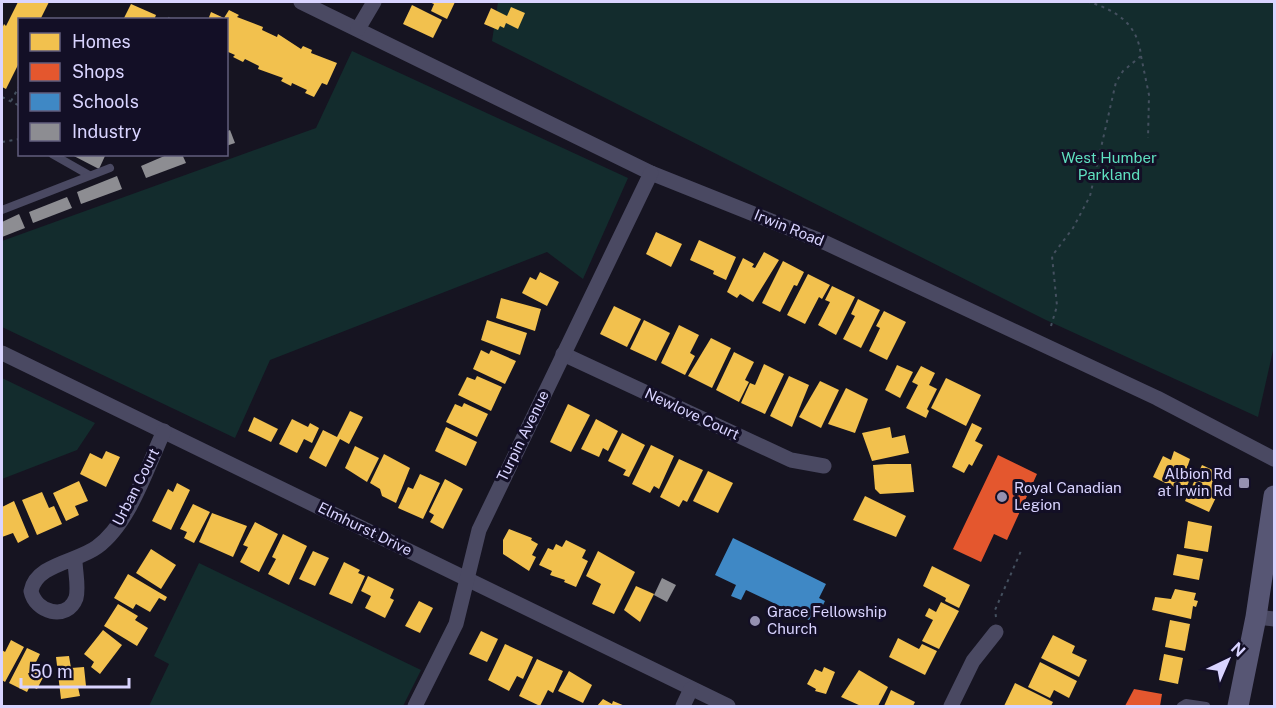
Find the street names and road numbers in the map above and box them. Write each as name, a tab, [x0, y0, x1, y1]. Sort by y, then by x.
street label: Irwin Road	[752, 206, 827, 249]
street label: Newlove Court	[642, 384, 742, 443]
street label: Turpin Avenue	[493, 387, 552, 484]
street label: Urban Court	[109, 445, 162, 528]
street label: Elmhurst Drive	[315, 498, 415, 559]

